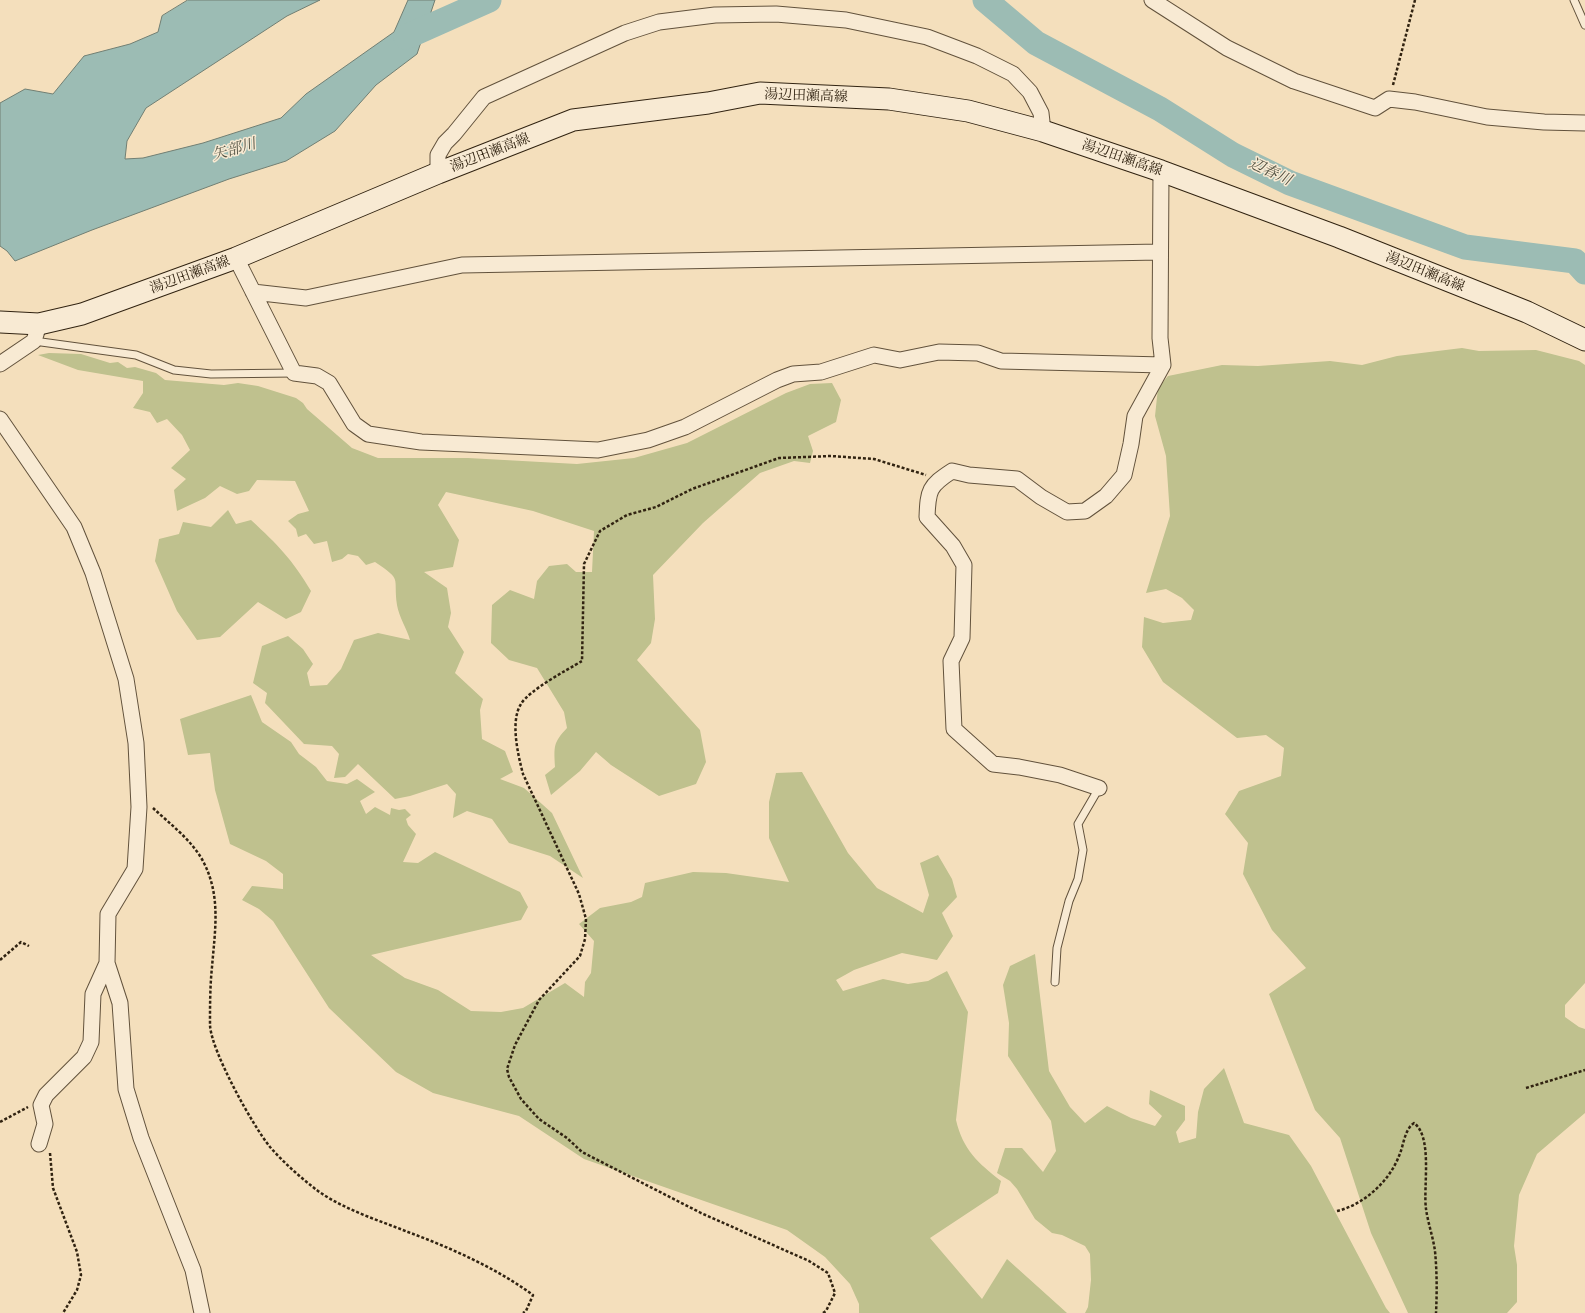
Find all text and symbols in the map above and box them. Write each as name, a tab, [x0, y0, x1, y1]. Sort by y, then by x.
street label: 湯辺田瀬高線	[764, 86, 848, 106]
street label: 湯辺田瀬高線	[448, 130, 532, 176]
water label: 矢部川	[210, 135, 258, 165]
street label: 湯辺田瀬高線	[1080, 136, 1164, 180]
water label: 辺春川	[1246, 154, 1294, 190]
street label: 湯辺田瀬高線	[1383, 248, 1467, 296]
street label: 湯辺田瀬高線	[148, 253, 232, 297]

